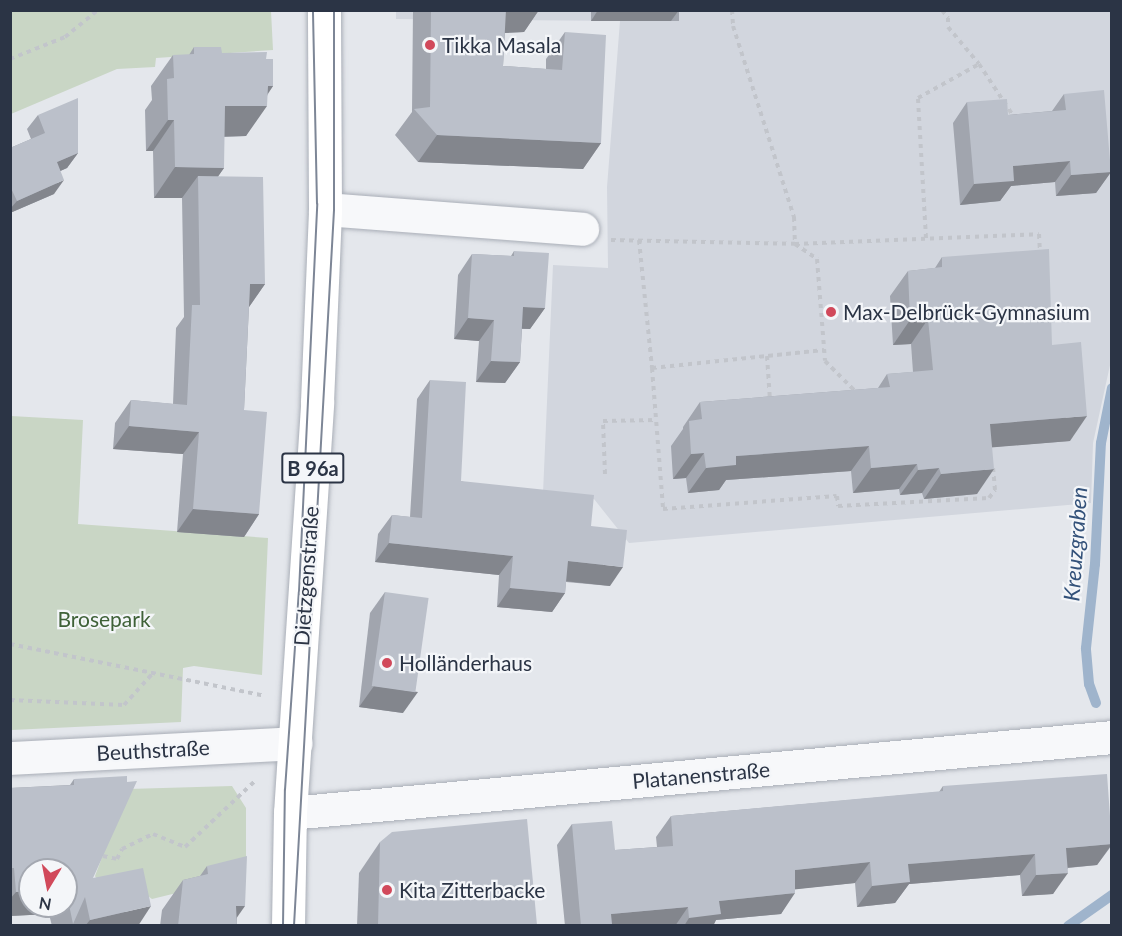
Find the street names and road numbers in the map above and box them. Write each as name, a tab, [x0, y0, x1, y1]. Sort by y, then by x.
road number: B 96a	[280, 451, 346, 485]
street label: Dietzgenstraße	[289, 505, 323, 647]
street label: Beuthstraße	[96, 734, 210, 766]
street label: Platanenstraße	[631, 756, 771, 794]

